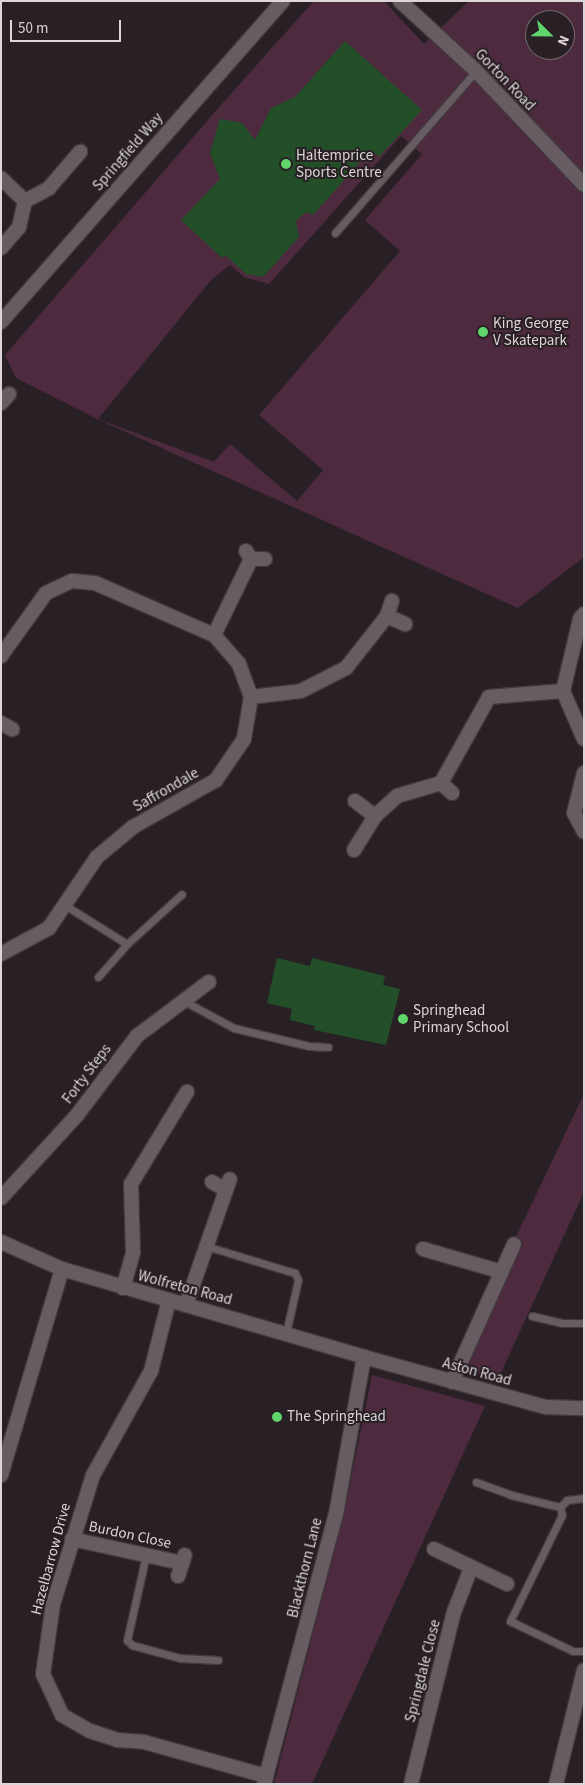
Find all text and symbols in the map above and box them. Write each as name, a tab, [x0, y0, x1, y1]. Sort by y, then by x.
scale bar	[12, 10, 124, 42]
north arrow	[525, 10, 575, 60]
text: 50 m	[18, 18, 48, 39]
text: N	[552, 32, 574, 49]
street label: Gorton Road	[471, 45, 539, 115]
street label: Springfield Way	[89, 109, 167, 195]
place label: Haltemprice Sports Centre	[296, 146, 382, 181]
marker: Haltemprice Sports Centre	[280, 158, 292, 170]
place label: King George V Skatepark	[493, 314, 569, 349]
marker: King George V Skatepark	[477, 326, 489, 338]
street label: Saffrondale	[130, 764, 202, 816]
place label: Springhead Primary School	[413, 1001, 509, 1036]
marker: Springhead Primary School	[397, 1013, 409, 1025]
street label: Forty Steps	[59, 1041, 115, 1107]
street label: Wolfreton Road	[136, 1267, 234, 1309]
street label: Aston Road	[440, 1354, 514, 1390]
place label: The Springhead	[287, 1408, 386, 1426]
marker: The Springhead	[271, 1411, 283, 1423]
street label: Hazelbarrow Drive	[27, 1501, 75, 1617]
street label: Blackthorn Lane	[284, 1516, 326, 1620]
street label: Burdon Close	[87, 1517, 173, 1553]
street label: Springdale Close	[402, 1618, 444, 1724]

